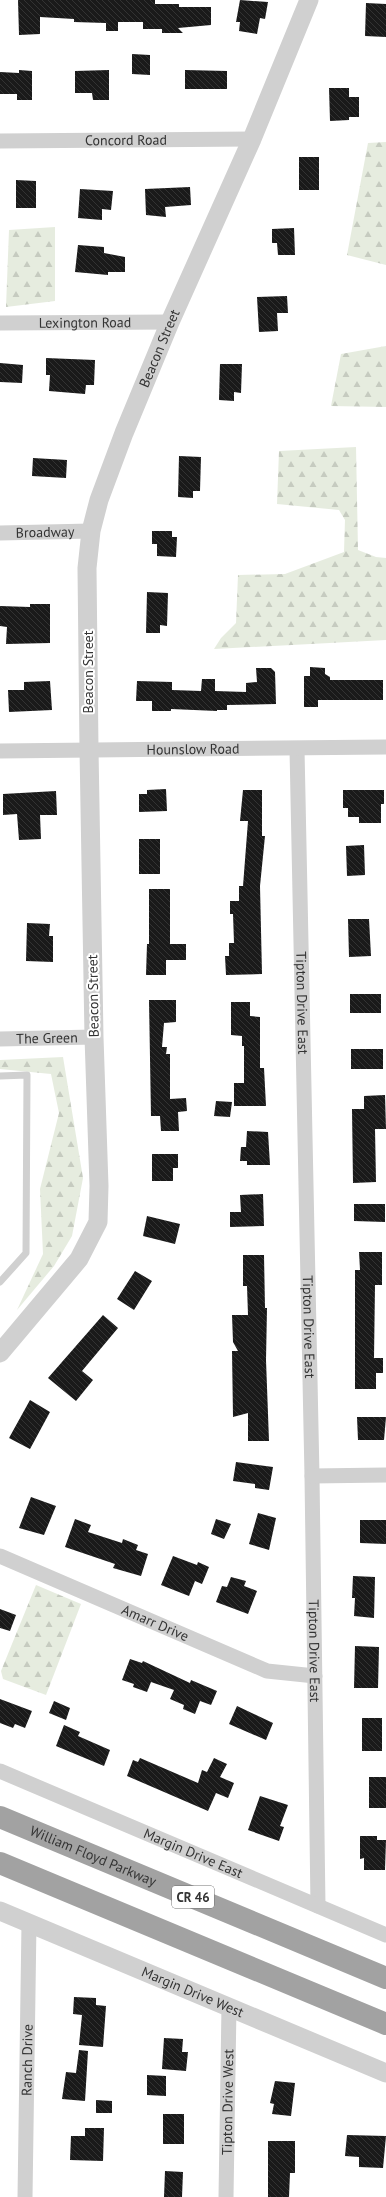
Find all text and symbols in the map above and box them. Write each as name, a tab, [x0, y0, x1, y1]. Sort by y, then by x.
street label: Concord Road	[85, 131, 167, 149]
street label: Beacon Street	[135, 306, 184, 390]
street label: Lexington Road	[39, 313, 131, 332]
street label: Broadway	[15, 522, 75, 542]
street label: Beacon Street	[79, 630, 97, 713]
street label: Hounslow Road	[146, 740, 240, 758]
street label: Tipton Drive East	[292, 951, 312, 1055]
street label: Beacon Street	[83, 954, 103, 1038]
street label: The Green	[16, 1028, 78, 1048]
street label: Tipton Drive East	[299, 1275, 319, 1379]
street label: Tipton Drive East	[305, 1599, 324, 1703]
street label: Amarr Drive	[119, 1600, 191, 1645]
street label: William Floyd Parkway	[27, 1821, 160, 1890]
street label: Margin Drive East	[141, 1824, 246, 1882]
road number: CR 46	[172, 1886, 214, 1908]
street label: Margin Drive West	[139, 1962, 247, 2021]
street label: Ranch Drive	[17, 2024, 37, 2096]
street label: Tipton Drive West	[218, 2048, 237, 2155]

